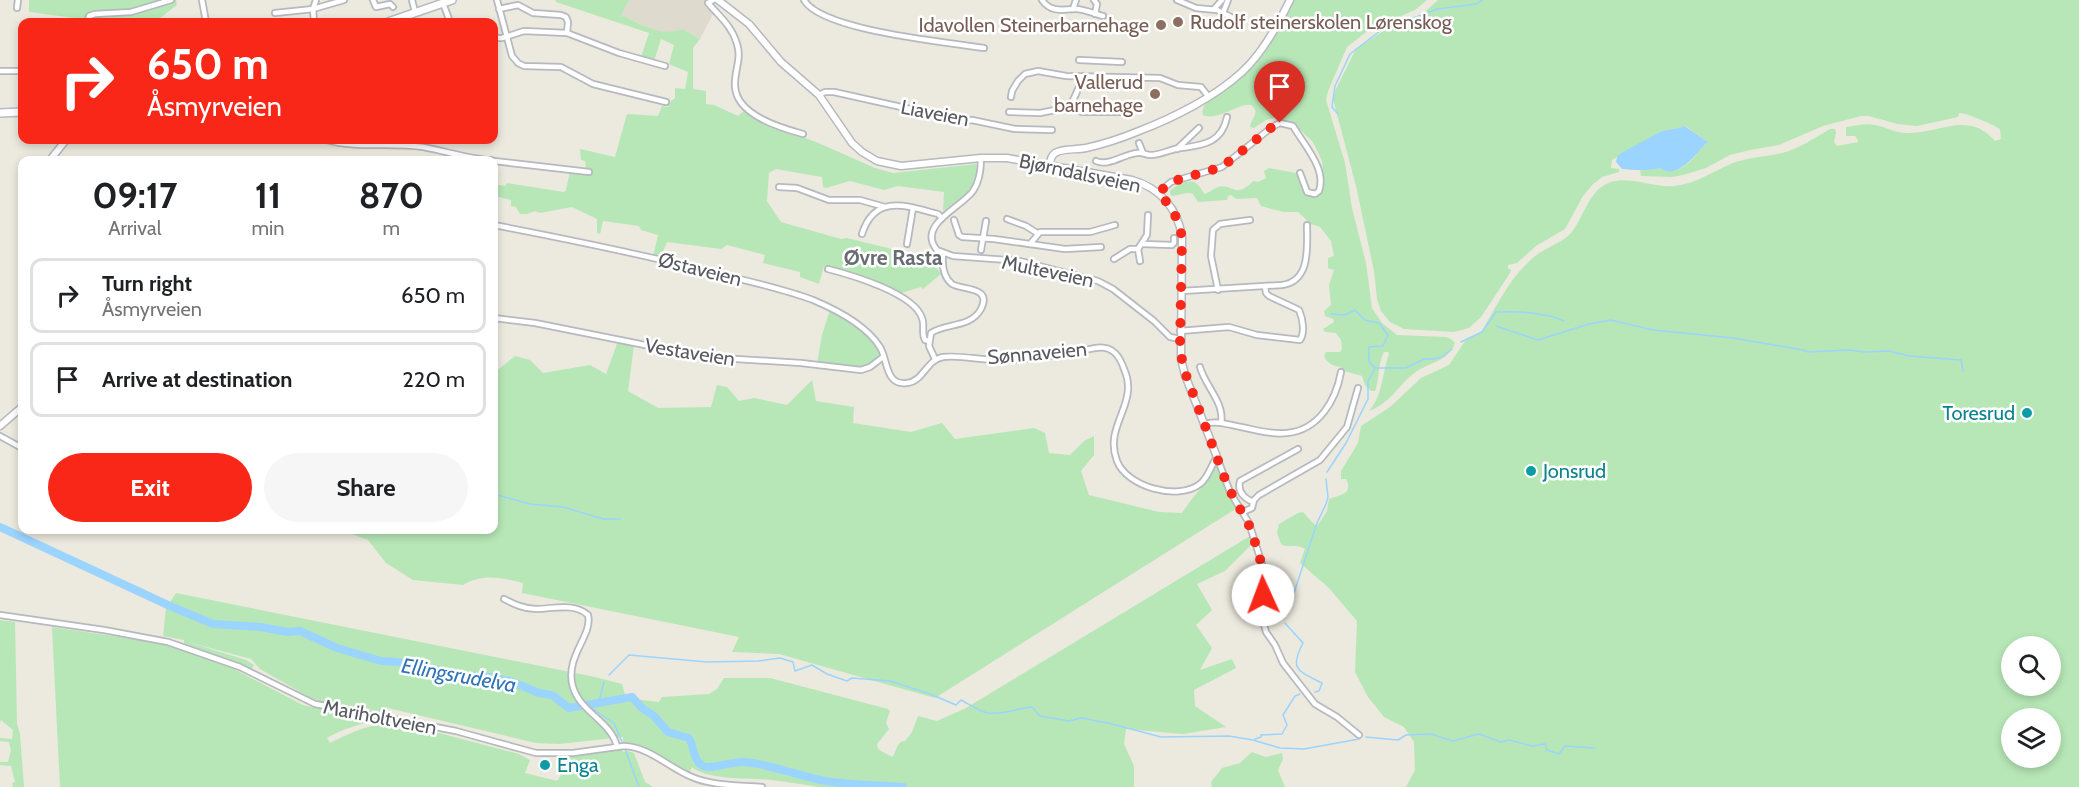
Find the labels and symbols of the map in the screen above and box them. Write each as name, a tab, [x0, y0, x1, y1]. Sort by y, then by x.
place label: Rudolf steinerskolen Lørenskog	[1190, 10, 1453, 34]
place label: Idavollen Steinerbarnehage	[919, 13, 1149, 37]
marker: Rudolf steinerskolen Lørenskog	[1171, 15, 1185, 29]
marker: Idavollen Steinerbarnehage	[1154, 18, 1168, 32]
pin	[1254, 61, 1305, 123]
place label: Vallerud barnehage	[1054, 70, 1143, 117]
marker: Vallerud barnehage	[1148, 87, 1162, 101]
street label: Liaveien	[899, 95, 971, 131]
street label: Bjørndalsveien	[1017, 148, 1143, 198]
district label: Øvre Rasta	[844, 245, 943, 270]
street label: Østaveien	[656, 247, 744, 291]
street label: Multeveien	[1000, 250, 1096, 292]
street label: Vestaveien	[643, 333, 737, 371]
street label: Sønnaveien	[986, 337, 1088, 369]
place label: Toresrud	[1942, 401, 2015, 425]
marker: Toresrud	[2020, 406, 2034, 420]
place label: Jonsrud	[1542, 459, 1606, 483]
marker: Jonsrud	[1524, 464, 1538, 478]
position arrow	[1231, 563, 1295, 627]
water label: Ellingsrudelva	[400, 653, 518, 697]
street label: Mariholtveien	[321, 694, 439, 740]
place label: Enga	[557, 753, 599, 777]
marker: Enga	[538, 758, 552, 772]

